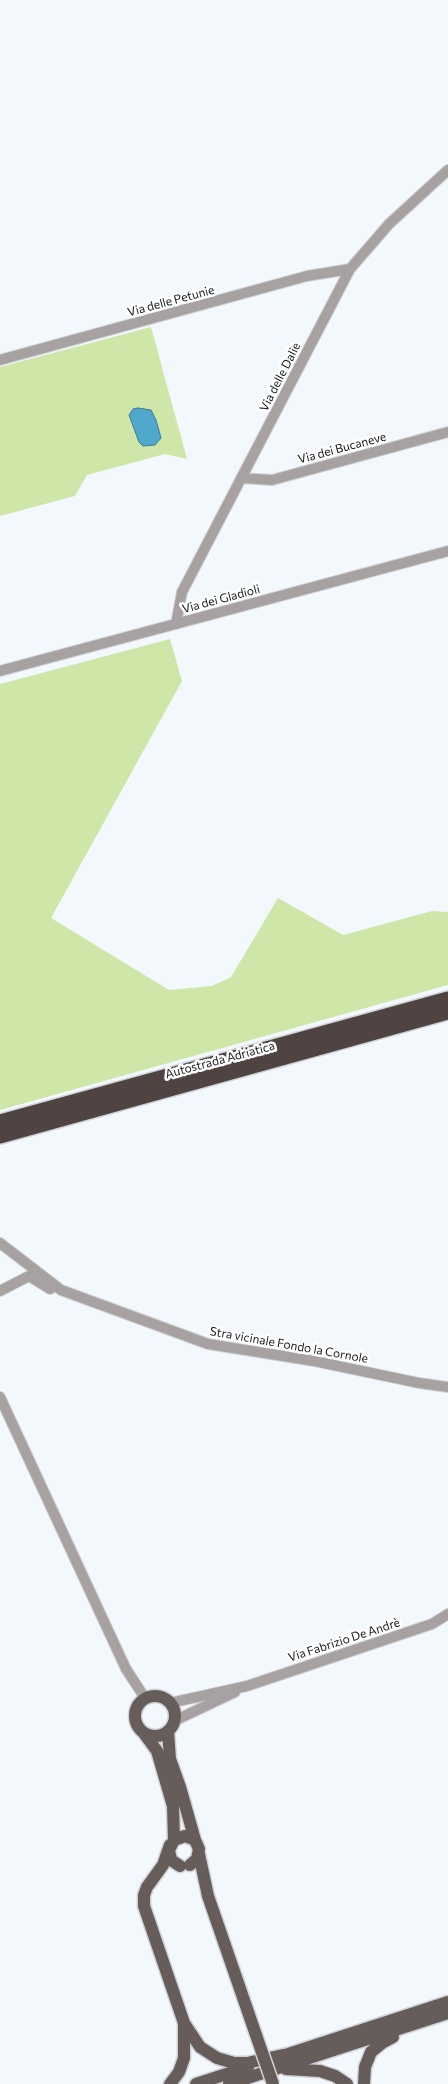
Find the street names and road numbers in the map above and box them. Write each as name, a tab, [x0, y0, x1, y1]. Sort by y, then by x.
street label: Via delle Petunie	[126, 282, 216, 320]
street label: Via delle Dalie	[256, 340, 304, 414]
street label: Via dei Bucaneve	[296, 429, 388, 467]
street label: Via dei Gladioli	[181, 582, 261, 616]
street label: Autostrada Adriatica	[164, 1038, 276, 1082]
street label: Stra vicinale Fondo la Cornole	[209, 1324, 369, 1366]
street label: Via Fabrizio De Andrè	[286, 1615, 402, 1665]

